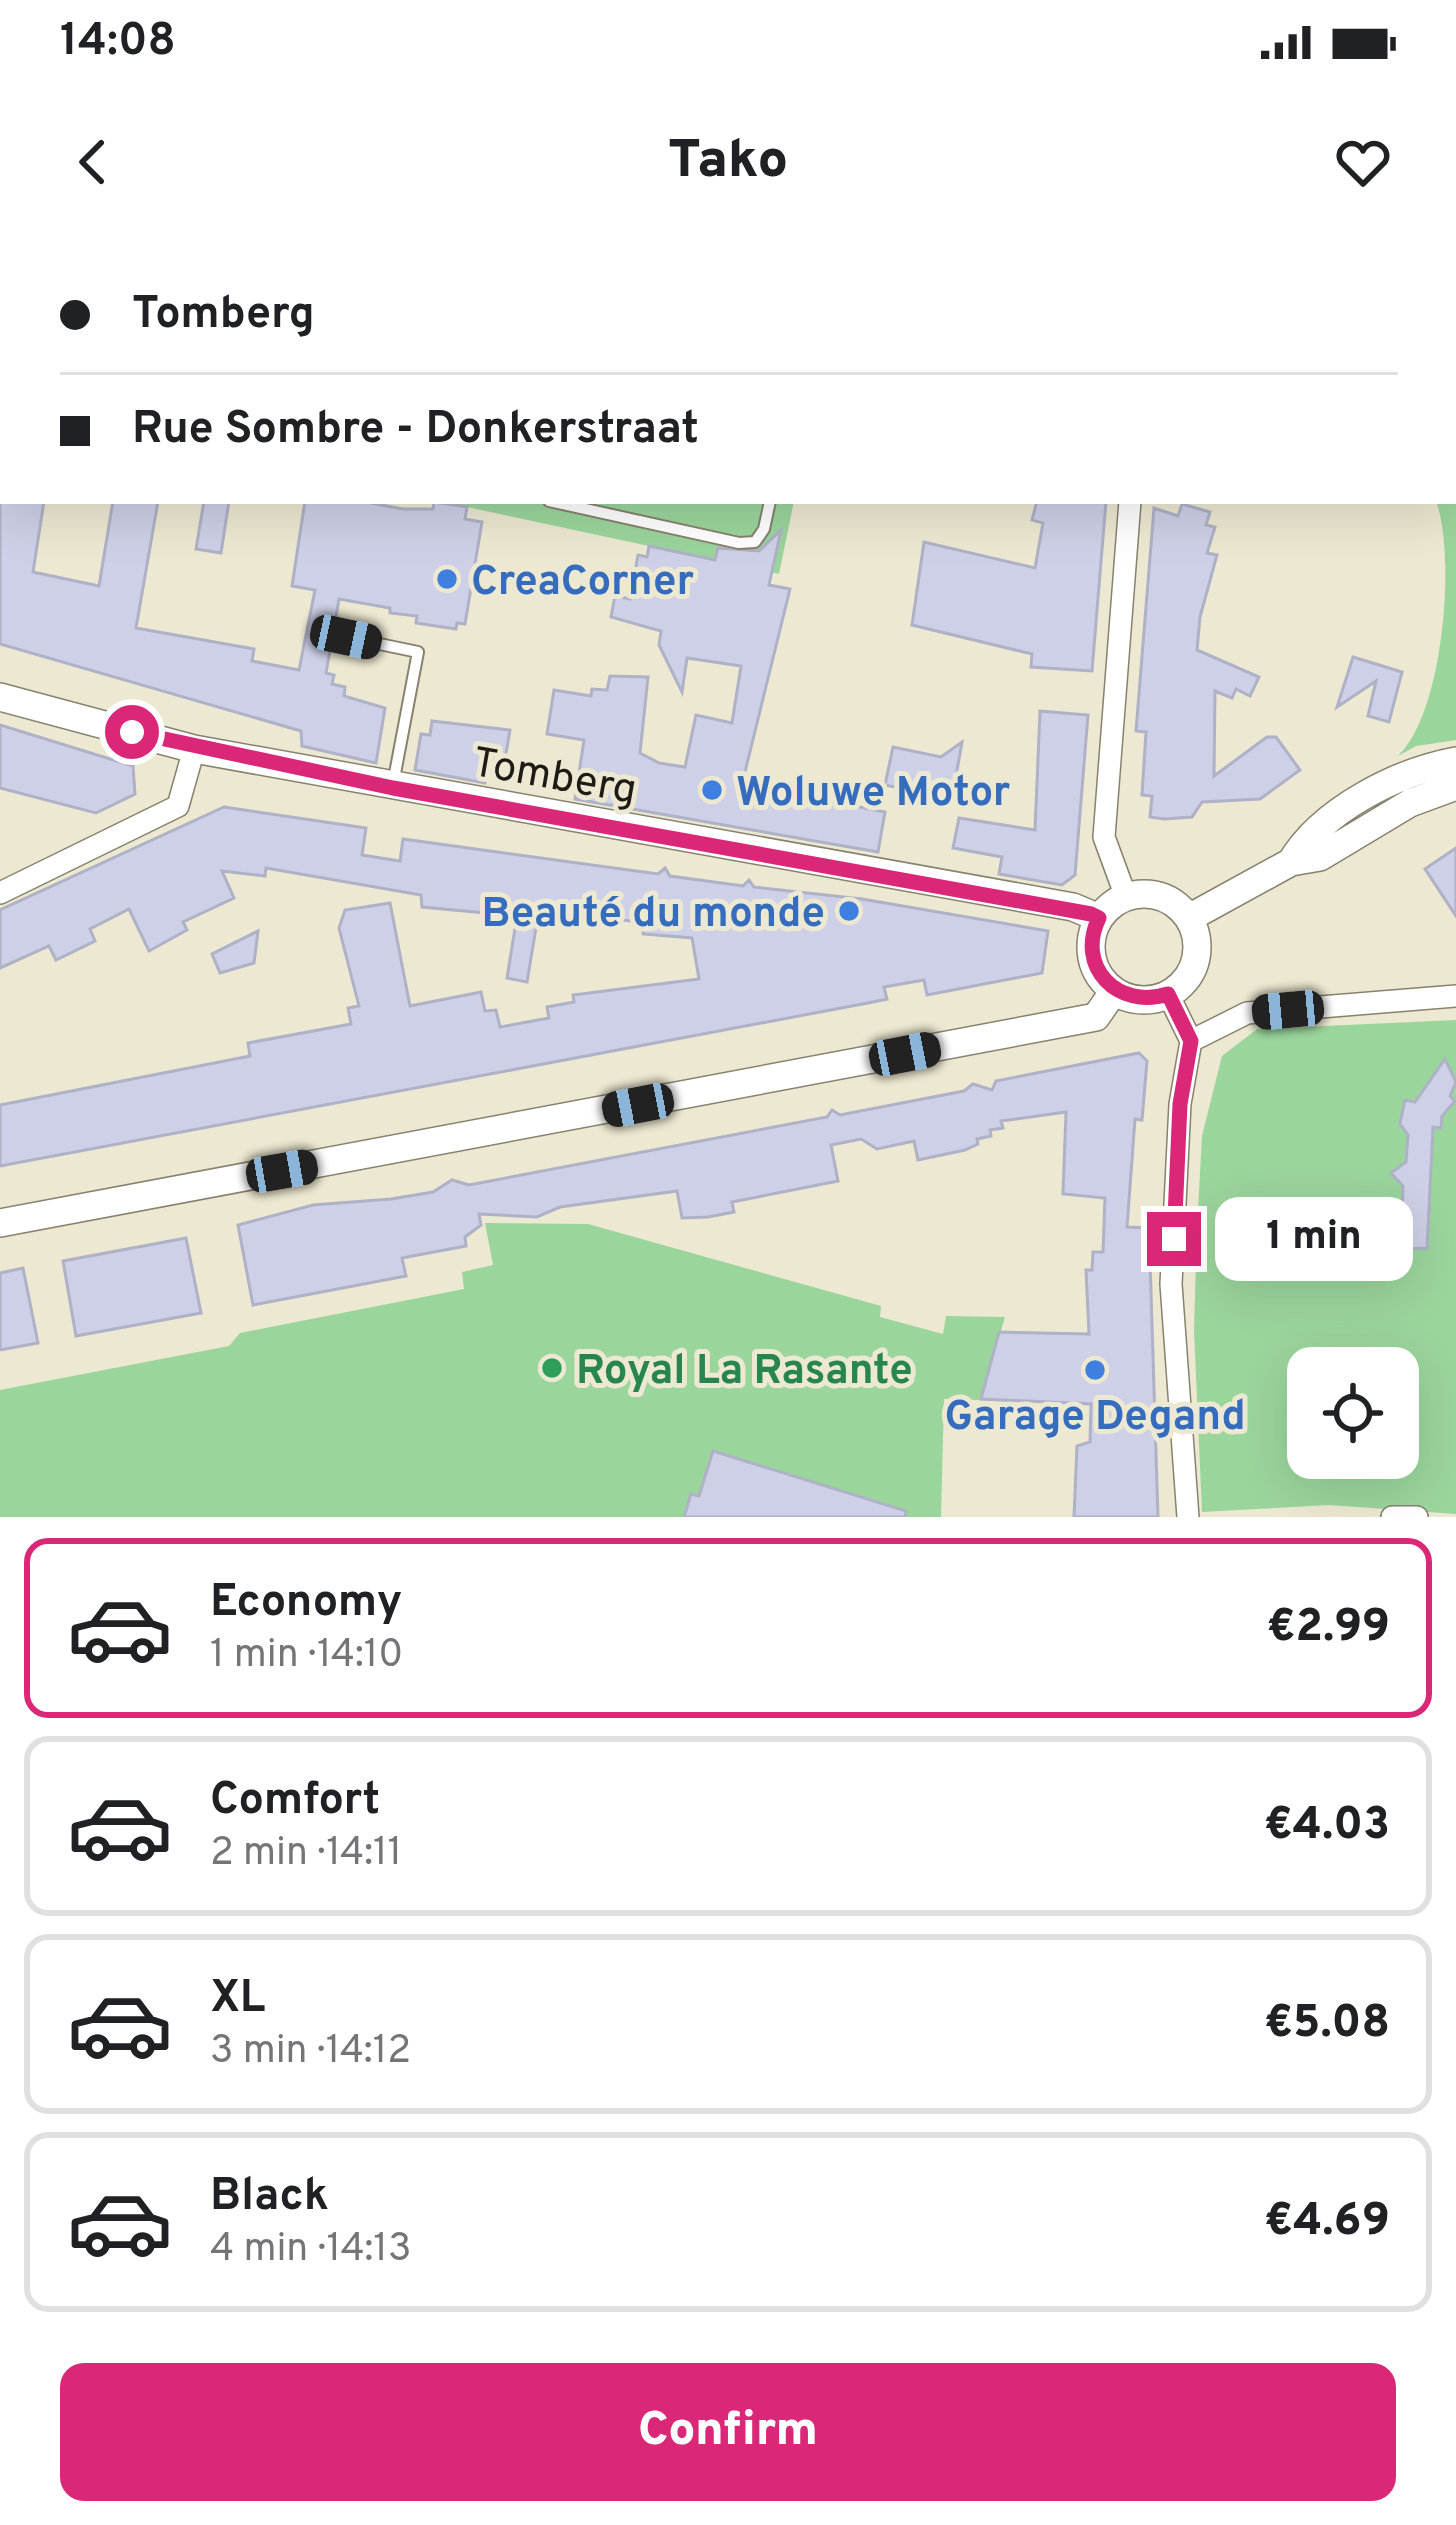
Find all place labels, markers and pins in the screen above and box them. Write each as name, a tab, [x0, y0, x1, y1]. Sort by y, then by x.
place label: CreaCorner	[471, 557, 694, 610]
marker: CreaCorner	[434, 566, 460, 592]
place label: Woluwe Motor	[736, 768, 1010, 821]
marker: Woluwe Motor	[699, 777, 725, 803]
place label: Beauté du monde	[481, 889, 825, 942]
marker: Beauté du monde	[836, 898, 862, 924]
place label: Royal La Rasante	[576, 1346, 913, 1399]
marker: Royal La Rasante	[539, 1355, 565, 1381]
marker: Garage Degand	[1082, 1357, 1108, 1383]
place label: Garage Degand	[944, 1392, 1246, 1445]

